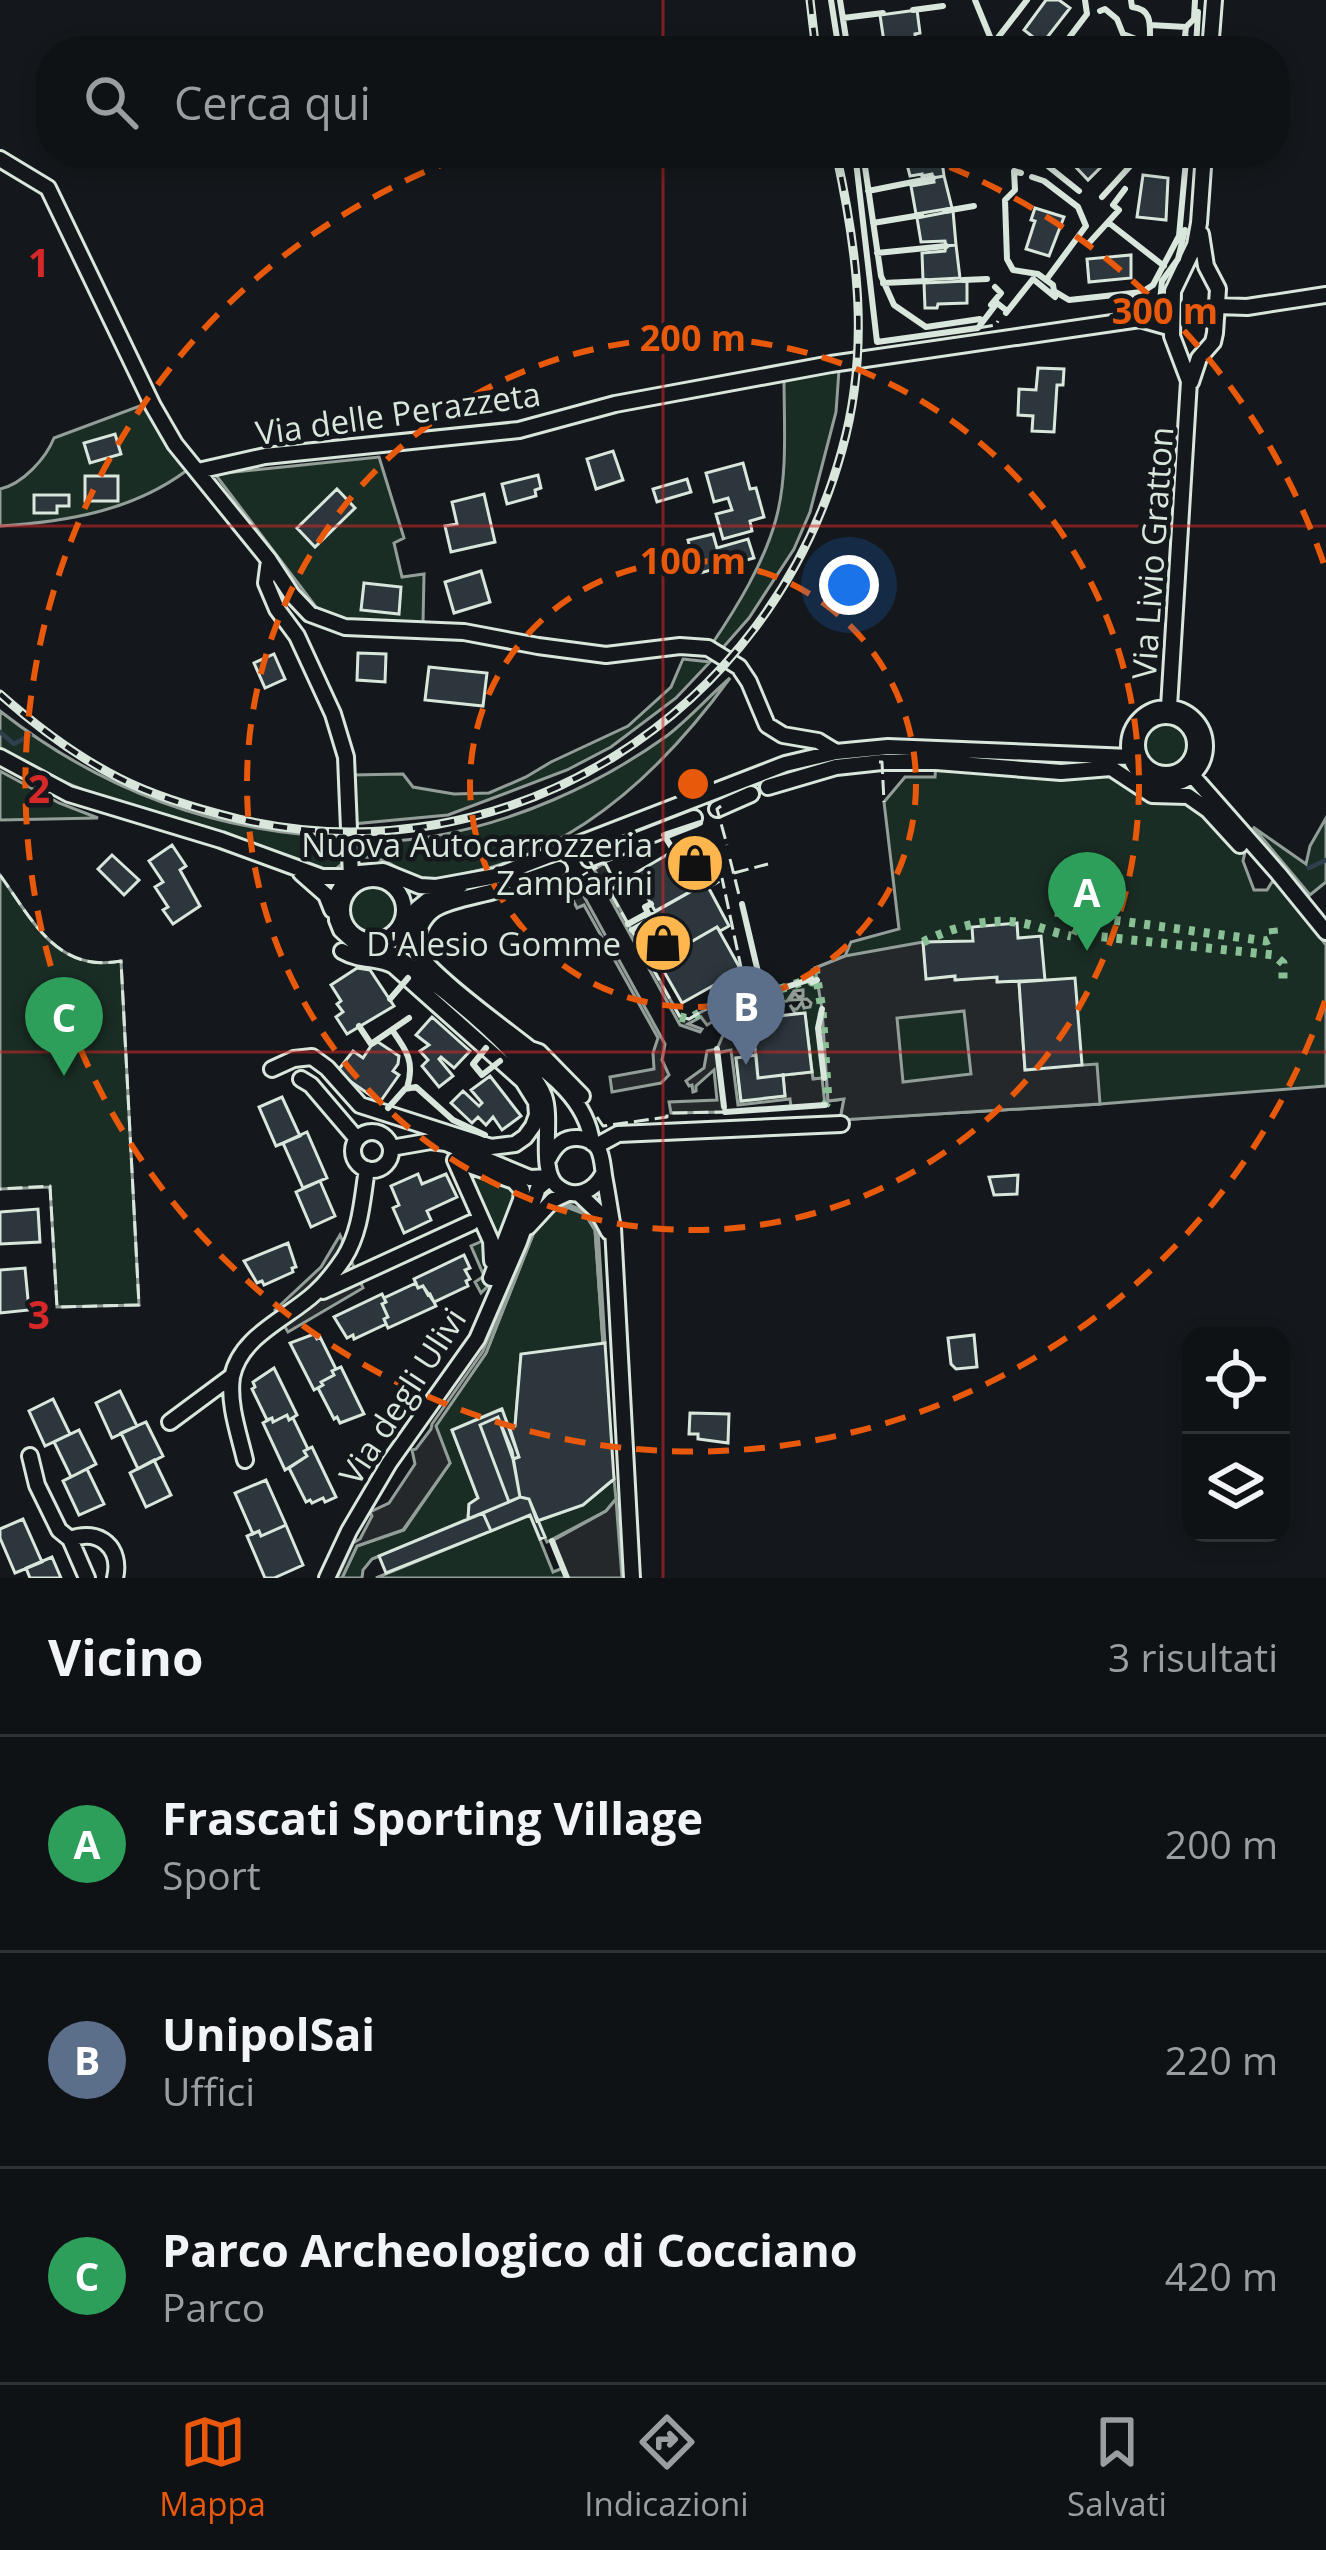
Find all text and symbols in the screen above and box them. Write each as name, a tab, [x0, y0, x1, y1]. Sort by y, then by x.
search box	[36, 36, 1290, 168]
icon: search	[78, 69, 144, 135]
text: Cerca qui	[174, 72, 371, 133]
text: 1	[28, 235, 50, 288]
text: 300 m	[1112, 286, 1218, 335]
text: 200 m	[640, 313, 746, 362]
street label: Via delle Perazzeta	[253, 371, 543, 455]
street label: Via Livio Gratton	[1121, 425, 1183, 681]
text: 100 m	[640, 536, 746, 585]
your location	[819, 555, 879, 615]
text: 2	[28, 761, 50, 814]
centre of rings	[672, 763, 714, 805]
place label: Nuova Autocarrozzeria Zamparini	[301, 822, 653, 905]
shop icon: Nuova Autocarrozzeria Zamparini	[664, 832, 726, 894]
pin: A	[1048, 852, 1126, 951]
shop icon: D'Alesio Gomme	[632, 912, 694, 974]
place label: D'Alesio Gomme	[366, 921, 621, 966]
pin: B	[707, 966, 785, 1065]
pin: C	[25, 977, 103, 1076]
text: 3	[28, 1287, 50, 1340]
street label: Via degli Ulivi	[328, 1299, 476, 1493]
map controls	[1182, 1326, 1290, 1542]
button: locate	[1182, 1326, 1290, 1434]
button: layers	[1182, 1434, 1290, 1542]
text: Vicino	[48, 1621, 204, 1691]
text: 3 risultati	[1108, 1630, 1278, 1683]
text: Frascati Sporting Village	[162, 1787, 703, 1848]
text: A	[74, 1817, 100, 1870]
text: 200 m	[1165, 1817, 1278, 1870]
text: Sport	[162, 1848, 261, 1901]
text: UnipolSai	[162, 2003, 375, 2064]
text: B	[74, 2033, 100, 2086]
text: 220 m	[1165, 2033, 1278, 2086]
text: Uffici	[162, 2064, 255, 2117]
text: Parco Archeologico di Cocciano	[162, 2219, 858, 2280]
text: C	[75, 2249, 99, 2302]
text: 420 m	[1165, 2249, 1278, 2302]
text: Parco	[162, 2280, 265, 2333]
tab: Mappa	[159, 2409, 266, 2526]
tab: Indicazioni	[584, 2409, 749, 2526]
tab: Salvati	[1067, 2409, 1167, 2526]

